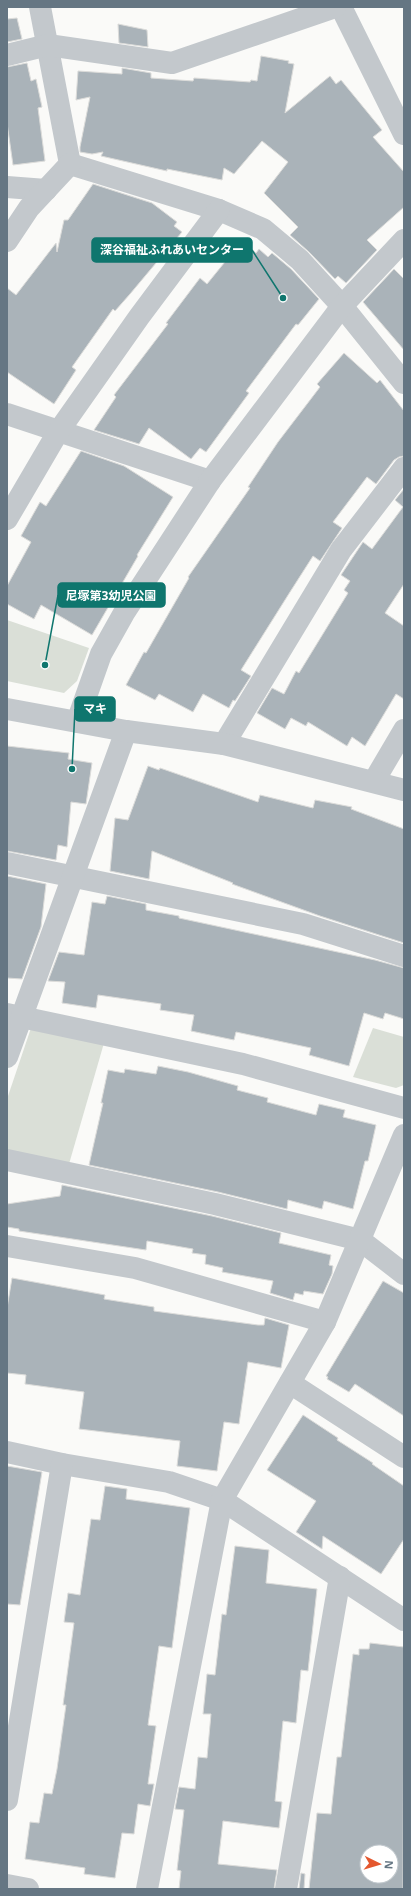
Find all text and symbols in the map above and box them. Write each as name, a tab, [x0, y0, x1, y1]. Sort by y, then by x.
callout: 深谷福祉ふれあいセンター	[92, 238, 252, 262]
text: 深谷福祉ふれあいセンター	[100, 241, 244, 258]
callout: 尼塚第3幼児公園	[58, 583, 165, 607]
text: 尼塚第3幼児公園	[66, 587, 156, 604]
callout: マキ	[75, 697, 115, 721]
text: マキ	[83, 700, 107, 717]
north arrow	[359, 1844, 399, 1884]
text: N	[382, 1860, 397, 1870]

